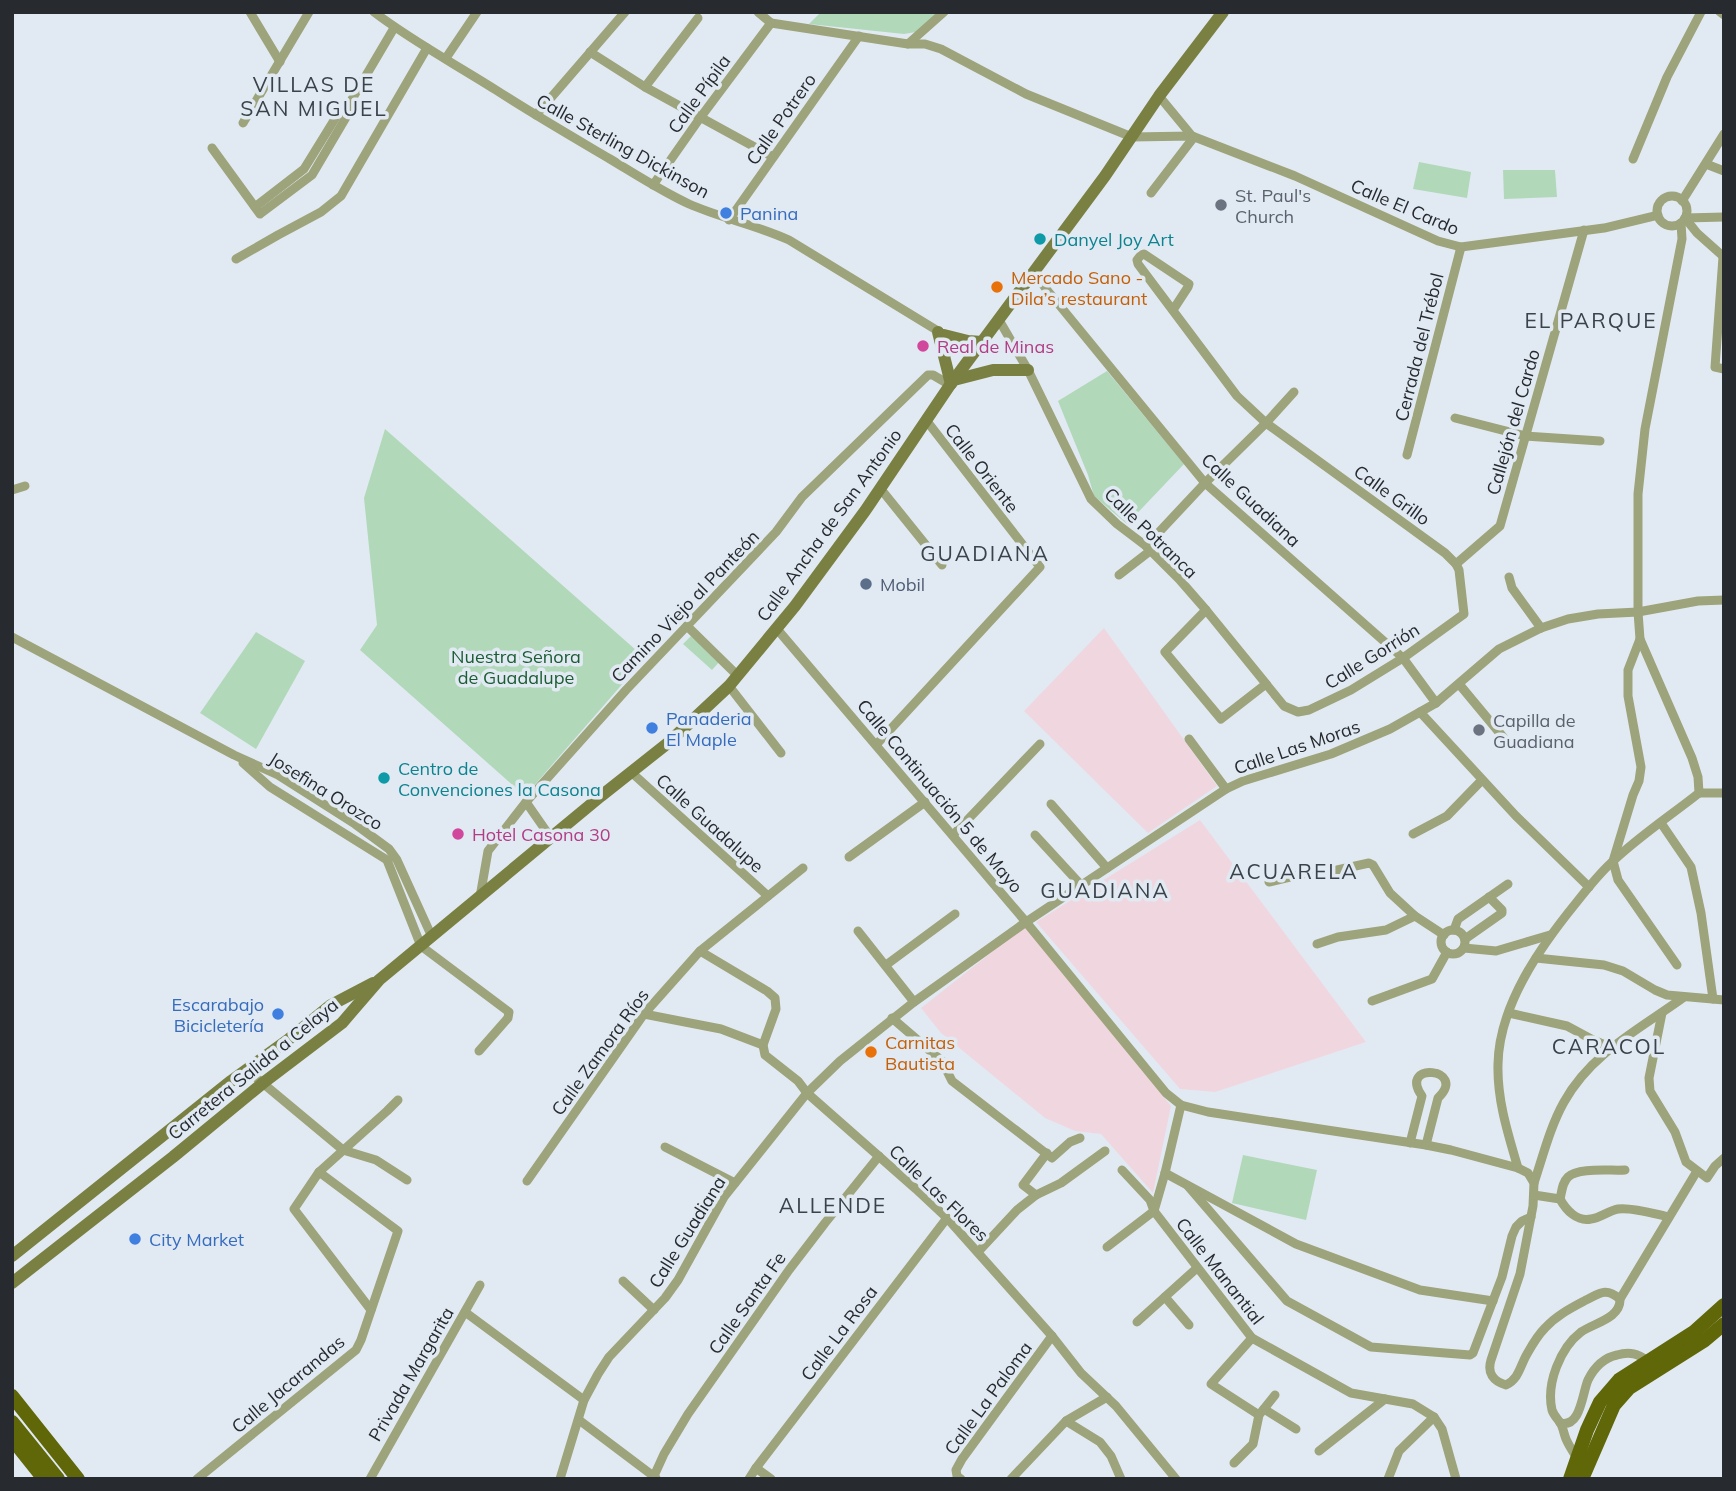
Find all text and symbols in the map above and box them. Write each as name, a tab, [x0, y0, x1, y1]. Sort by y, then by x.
street label: Calle Pípila	[663, 50, 735, 138]
street label: Calle Potrero	[741, 69, 821, 169]
district label: VILLAS DE SAN MIGUEL	[240, 71, 388, 121]
street label: Calle Sterling Dickinson	[532, 89, 714, 203]
street label: Calle El Cardo	[1347, 174, 1463, 240]
place label: St. Paul's Church	[1235, 184, 1311, 228]
marker: St. Paul's Church	[1213, 197, 1229, 213]
place label: Panina	[740, 202, 798, 225]
marker: Panina	[718, 205, 734, 221]
place label: Danyel Joy Art	[1054, 228, 1174, 251]
marker: Danyel Joy Art	[1032, 231, 1048, 247]
place label: Mercado Sano - Dila’s restaurant	[1011, 266, 1147, 310]
street label: Cerrada del Trébol	[1389, 270, 1449, 424]
marker: Mercado Sano - Dila’s restaurant	[989, 279, 1005, 295]
district label: EL PARQUE	[1524, 307, 1658, 333]
place label: Real de Minas	[937, 335, 1054, 358]
marker: Real de Minas	[915, 338, 931, 354]
street label: Callejón del Cardo	[1481, 346, 1545, 498]
street label: Calle Oriente	[940, 419, 1024, 517]
street label: Calle Ancha de San Antonio	[751, 424, 907, 626]
street label: Calle Guadiana	[1197, 448, 1305, 552]
street label: Calle Grillo	[1349, 460, 1435, 530]
street label: Calle Potranca	[1099, 483, 1203, 583]
street label: Camino Viejo al Panteón	[606, 525, 764, 687]
district label: GUADIANA	[920, 540, 1050, 566]
place label: Mobil	[880, 573, 925, 596]
marker: Mobil	[858, 576, 874, 592]
street label: Calle Gorrión	[1320, 618, 1424, 694]
park label: Nuestra Señora de Guadalupe	[451, 645, 581, 689]
street label: Calle Continuación 5 de Mayo	[852, 694, 1028, 898]
place label: Panaderia El Maple	[666, 707, 752, 751]
place label: Capilla de Guadiana	[1493, 709, 1576, 753]
street label: Calle Las Moras	[1231, 715, 1363, 779]
marker: Panaderia El Maple	[644, 720, 660, 736]
marker: Capilla de Guadiana	[1471, 722, 1487, 738]
street label: Josefina Orozco	[265, 747, 387, 835]
place label: Centro de Convenciones la Casona	[398, 757, 601, 801]
street label: Calle Guadalupe	[651, 769, 769, 877]
marker: Centro de Convenciones la Casona	[376, 770, 392, 786]
place label: Hotel Casona 30	[472, 823, 611, 846]
marker: Hotel Casona 30	[450, 826, 466, 842]
district label: ACUARELA	[1229, 858, 1359, 884]
district label: GUADIANA	[1040, 877, 1170, 903]
street label: Calle Zamora Ríos	[546, 984, 654, 1120]
street label: Carretera Salida a Celaya	[163, 993, 343, 1145]
place label: Escarabajo Bicicletería	[172, 993, 264, 1037]
marker: Escarabajo Bicicletería	[270, 1006, 286, 1022]
place label: Carnitas Bautista	[885, 1031, 955, 1075]
district label: CARACOL	[1552, 1033, 1666, 1059]
marker: Carnitas Bautista	[863, 1044, 879, 1060]
street label: Calle Las Flores	[884, 1140, 994, 1246]
street label: Calle Guadiana	[643, 1172, 731, 1292]
district label: ALLENDE	[779, 1192, 887, 1218]
street label: Calle Manantial	[1171, 1213, 1269, 1329]
place label: City Market	[149, 1228, 244, 1251]
marker: City Market	[127, 1231, 143, 1247]
street label: Calle Santa Fe	[703, 1247, 791, 1359]
street label: Calle La Rosa	[796, 1281, 882, 1385]
street label: Privada Margarita	[363, 1303, 459, 1445]
street label: Calle Jacarandas	[227, 1330, 349, 1438]
street label: Calle La Paloma	[939, 1337, 1037, 1459]

